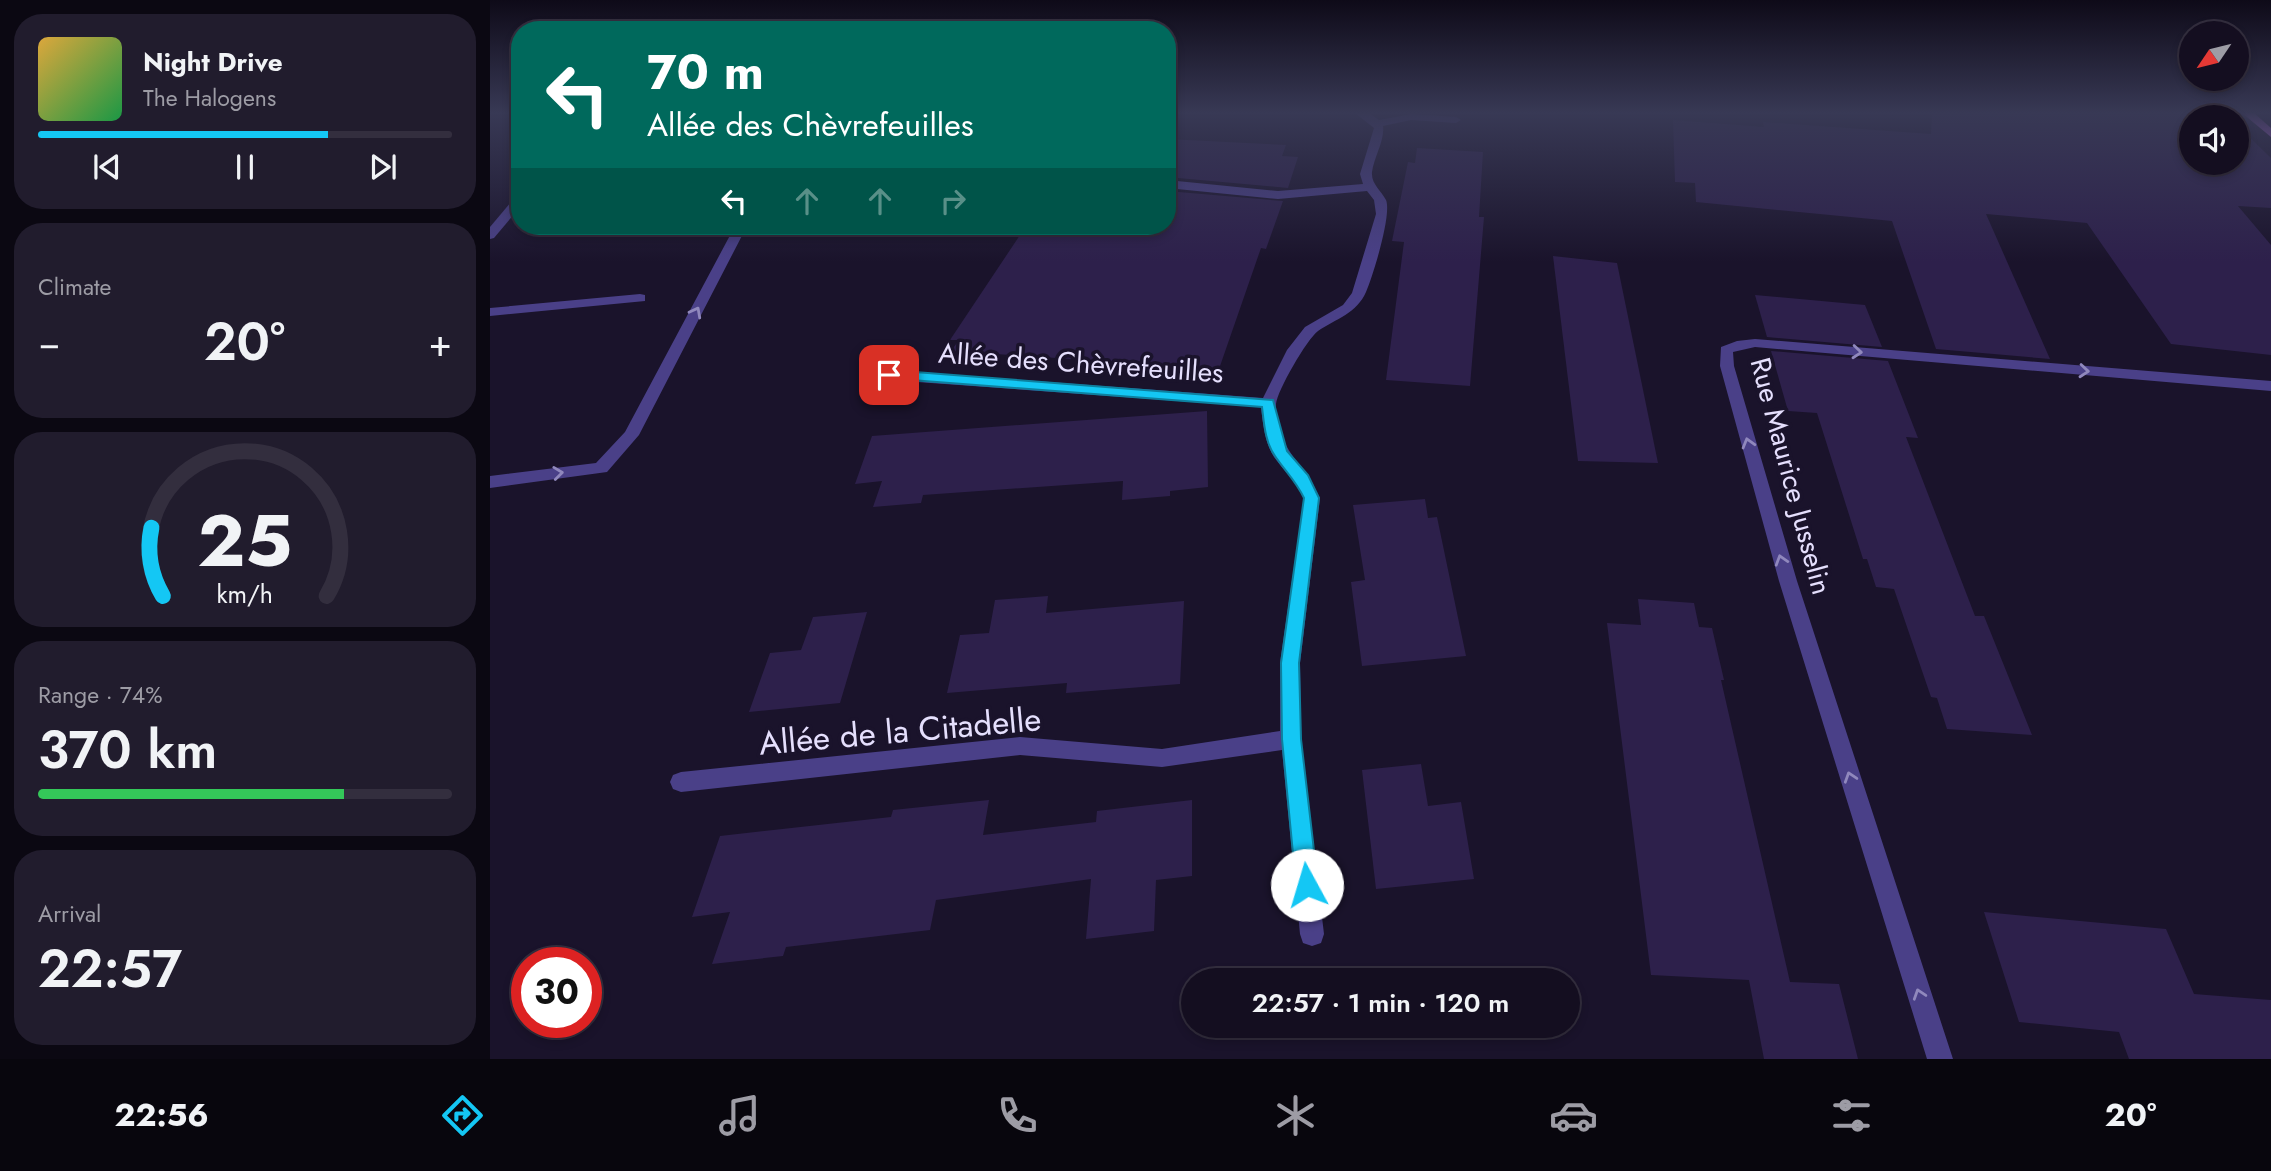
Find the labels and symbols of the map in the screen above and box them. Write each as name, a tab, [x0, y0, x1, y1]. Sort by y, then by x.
north arrow	[2179, 21, 2249, 91]
one-way arrow	[688, 306, 701, 319]
street label: Allée des Chèvrefeuilles	[937, 333, 1225, 393]
one-way arrow	[1852, 344, 1863, 359]
pin	[859, 345, 919, 405]
street label: Rue Maurice Jusselin	[1740, 353, 1842, 599]
one-way arrow	[2078, 363, 2089, 378]
one-way arrow	[1741, 437, 1756, 449]
one-way arrow	[552, 466, 564, 481]
one-way arrow	[1775, 555, 1790, 567]
street label: Allée de la Citadelle	[757, 695, 1043, 767]
one-way arrow	[1844, 771, 1859, 783]
position arrow	[1270, 848, 1344, 922]
speed limit sign: 30	[511, 947, 602, 1038]
one-way arrow	[1913, 988, 1927, 1001]

